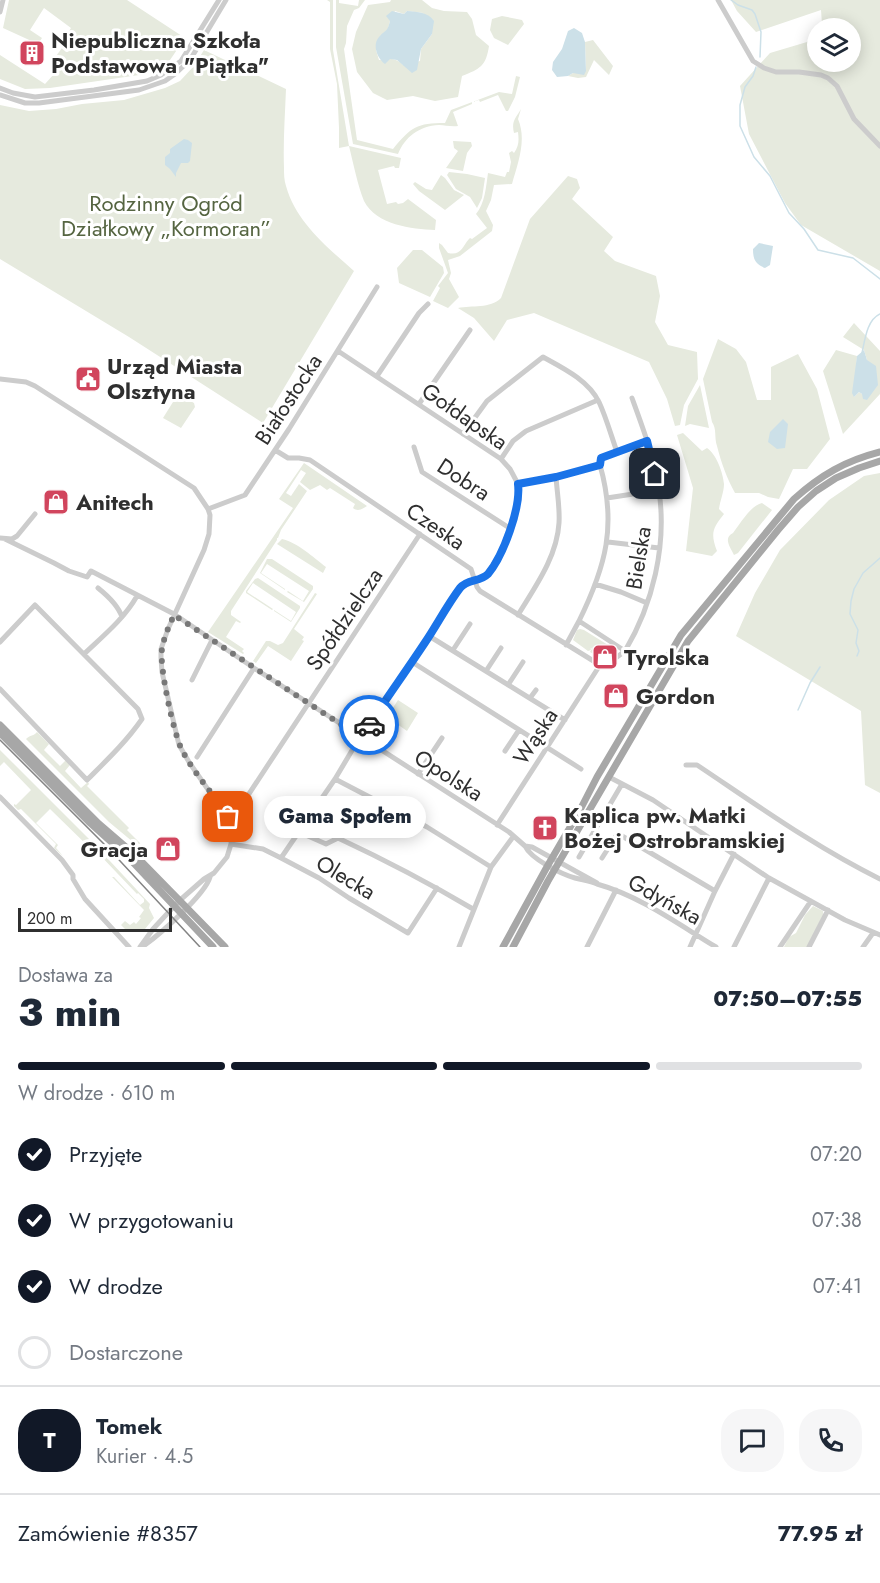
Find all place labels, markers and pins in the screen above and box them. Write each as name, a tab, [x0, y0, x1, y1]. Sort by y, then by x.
place label: Niepubliczna Szkoła Podstawowa "Piątka"	[51, 24, 269, 81]
building icon: Niepubliczna Szkoła Podstawowa "Piątka"	[17, 38, 47, 68]
place label: Urząd Miasta Olsztyna	[107, 350, 242, 407]
public building icon: Urząd Miasta Olsztyna	[73, 364, 103, 394]
pin	[629, 448, 680, 499]
place label: Anitech	[75, 486, 154, 518]
shop icon: Anitech	[41, 487, 71, 517]
place label: Tyrolska	[624, 641, 709, 673]
shop icon: Tyrolska	[590, 642, 620, 672]
place label: Gordon	[636, 680, 715, 712]
shop icon: Gordon	[601, 681, 631, 711]
pin	[202, 791, 253, 842]
callout: Gama Społem	[264, 796, 426, 838]
place label: Kaplica pw. Matki Bożej Ostrobramskiej	[564, 799, 785, 856]
church icon: Kaplica pw. Matki Bożej Ostrobramskiej	[530, 813, 560, 843]
place label: Gracja	[80, 833, 148, 865]
shop icon: Gracja	[153, 834, 183, 864]

